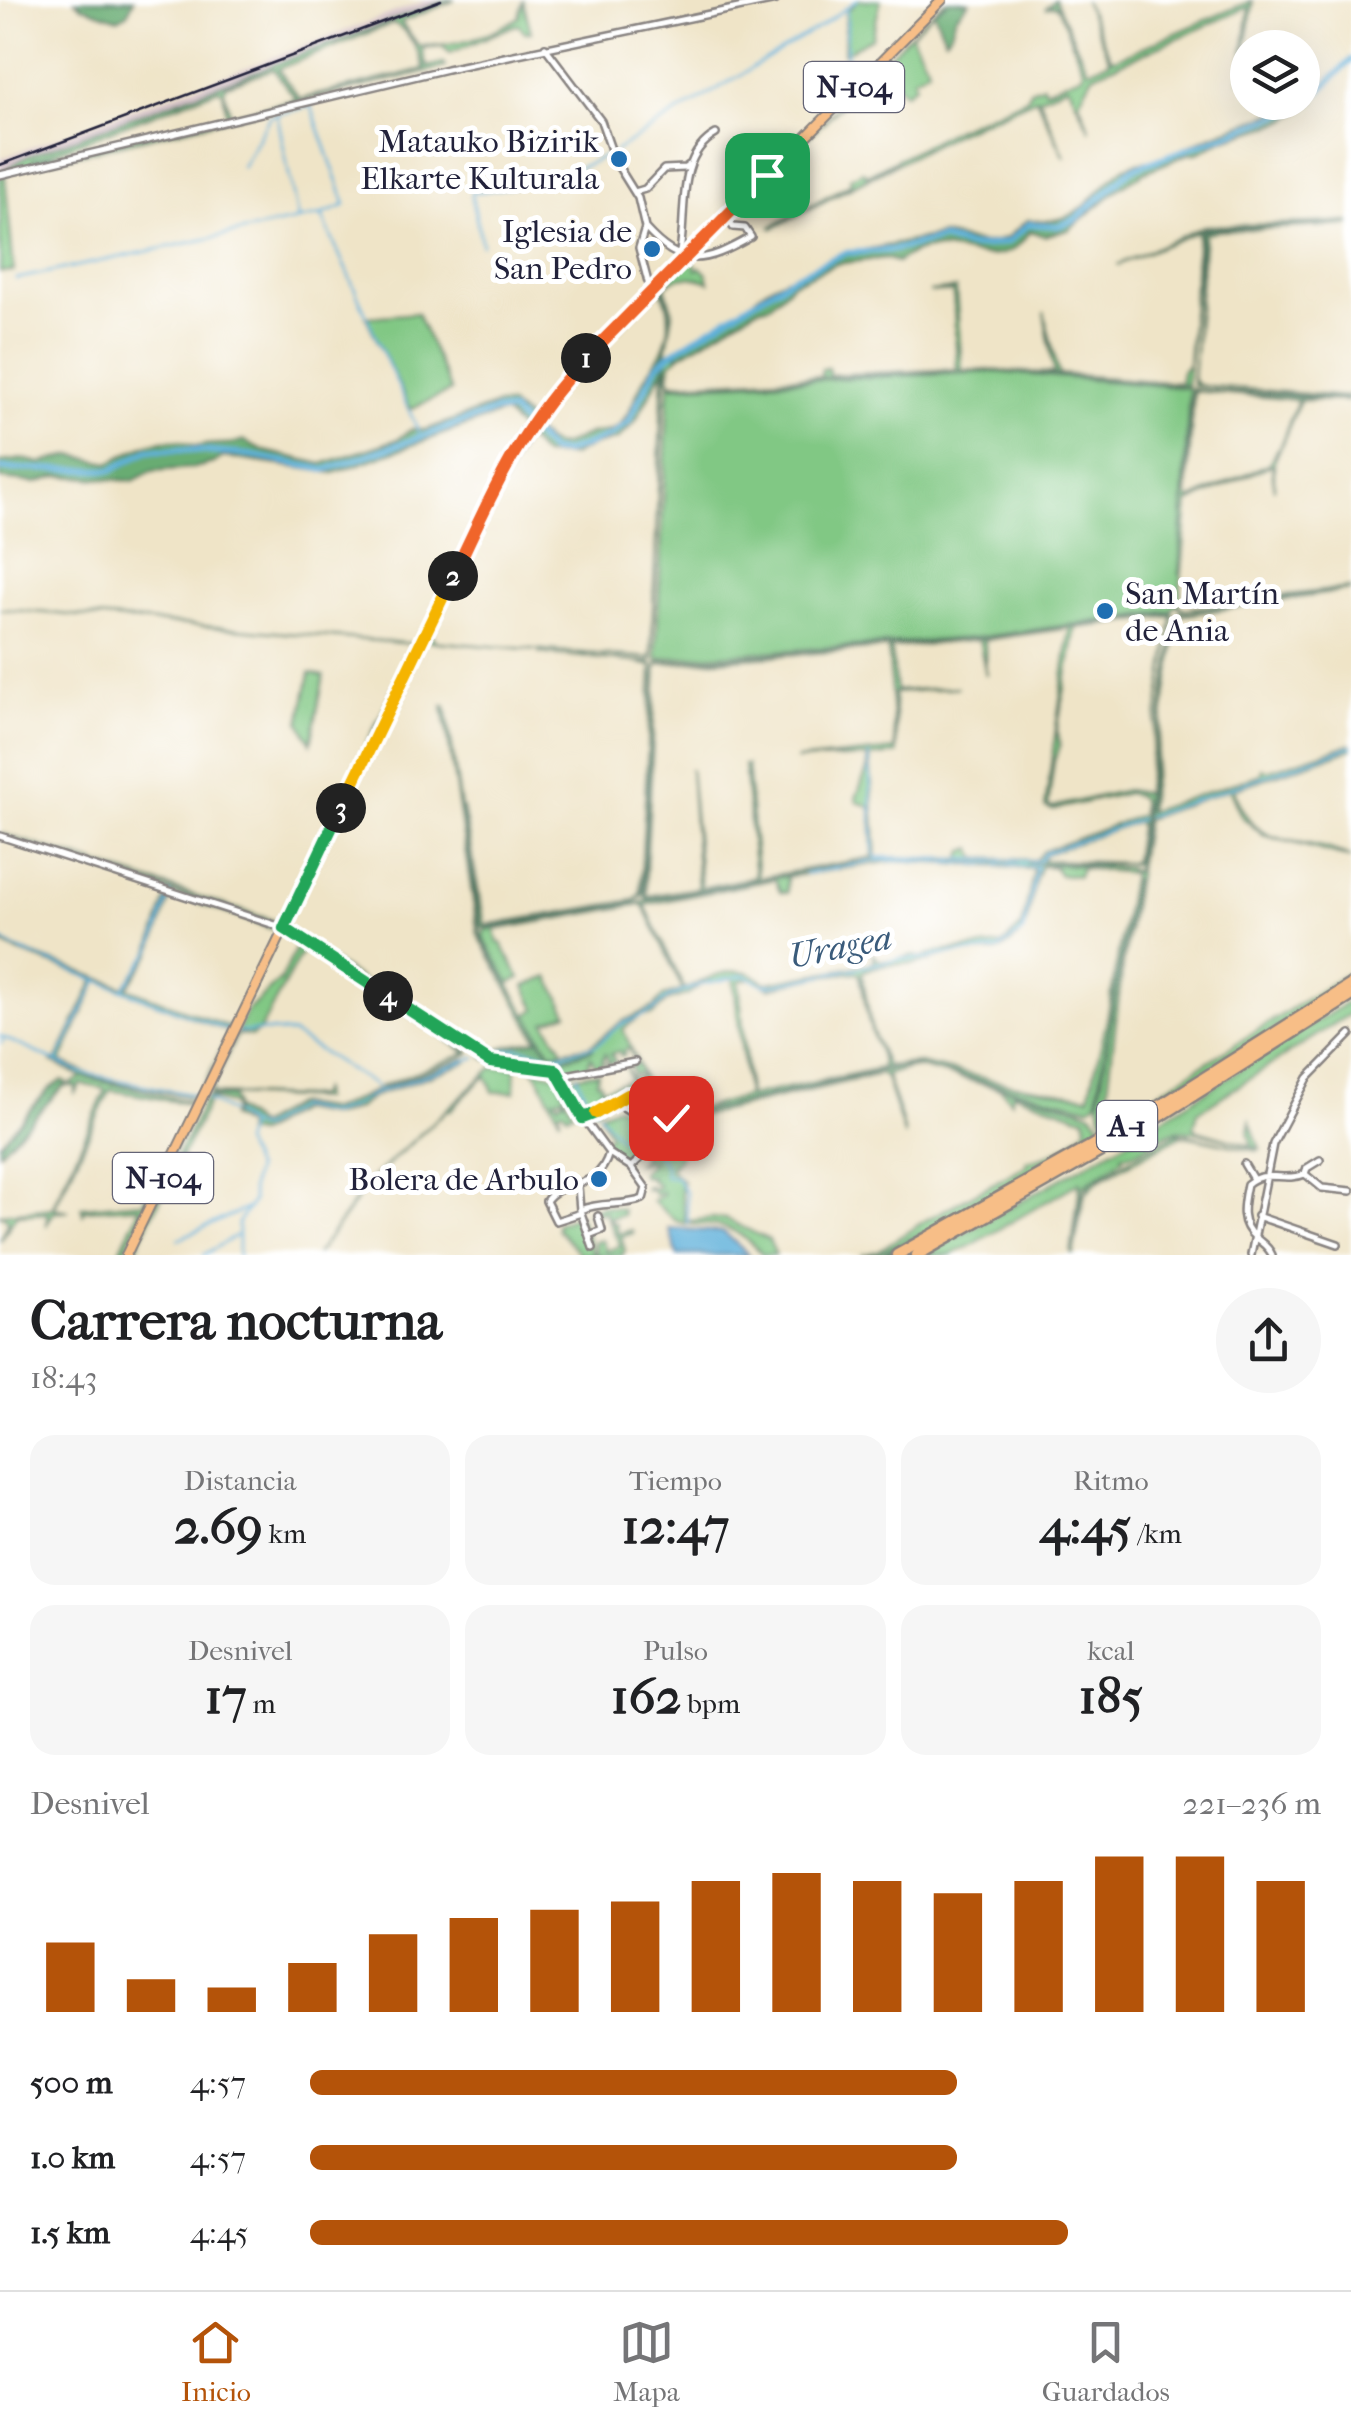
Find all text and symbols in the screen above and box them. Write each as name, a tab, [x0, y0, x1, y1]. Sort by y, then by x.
map controls	[1230, 30, 1320, 120]
button: layers	[1230, 30, 1320, 120]
road number: N-104	[804, 62, 904, 112]
place label: Matauko Bizirik Elkarte Kulturala	[361, 123, 600, 197]
pin	[725, 133, 810, 218]
marker: Matauko Bizirik Elkarte Kulturala	[608, 148, 630, 170]
icon: arrive	[740, 148, 795, 203]
place label: Iglesia de San Pedro	[494, 213, 632, 287]
marker: Iglesia de San Pedro	[641, 238, 663, 260]
pin: 1	[561, 333, 611, 383]
text: 1	[581, 341, 591, 374]
pin: 2	[428, 551, 478, 601]
text: 2	[446, 559, 460, 592]
place label: San Martín de Ania	[1125, 575, 1280, 649]
marker: San Martín de Ania	[1094, 600, 1116, 622]
pin: 3	[316, 783, 366, 833]
text: 3	[335, 791, 347, 824]
water label: Uragea	[785, 917, 895, 977]
pin: 4	[363, 971, 413, 1021]
text: 4	[380, 979, 396, 1012]
pin	[629, 1076, 714, 1161]
icon: check	[644, 1091, 699, 1146]
road number: A-1	[1097, 1101, 1157, 1151]
road number: N-104	[113, 1153, 213, 1203]
place label: Bolera de Arbulo	[349, 1161, 579, 1198]
marker: Bolera de Arbulo	[588, 1168, 610, 1190]
button: share	[1216, 1288, 1321, 1393]
text: Carrera nocturna	[30, 1289, 442, 1353]
text: 18:43	[30, 1359, 97, 1396]
text: Distancia	[184, 1464, 296, 1497]
text: Tiempo	[629, 1464, 722, 1497]
text: Ritmo	[1073, 1464, 1149, 1497]
text: 2.69	[174, 1497, 263, 1556]
text: 12:47	[622, 1497, 729, 1556]
text: 4:45	[1040, 1497, 1131, 1556]
text: km	[263, 1517, 306, 1550]
text: /km	[1131, 1517, 1182, 1550]
text: Desnivel	[188, 1634, 292, 1667]
text: Pulso	[643, 1634, 708, 1667]
text: kcal	[1087, 1634, 1134, 1667]
text: 17	[205, 1667, 247, 1726]
text: 162	[611, 1667, 681, 1726]
text: 185	[1079, 1667, 1143, 1726]
text: m	[247, 1687, 276, 1720]
text: bpm	[681, 1687, 740, 1720]
text: Desnivel	[30, 1785, 150, 1822]
text: 221–236 m	[1182, 1785, 1321, 1822]
text: 500 m	[30, 2064, 113, 2101]
text: 4:57	[190, 2064, 246, 2101]
text: 1.0 km	[30, 2139, 115, 2176]
text: 4:57	[190, 2139, 246, 2176]
text: 1.5 km	[30, 2214, 110, 2251]
text: 4:45	[190, 2214, 249, 2251]
tab: Inicio	[181, 2315, 251, 2408]
tab: Mapa	[613, 2315, 680, 2408]
tab: Guardados	[1042, 2315, 1170, 2408]

